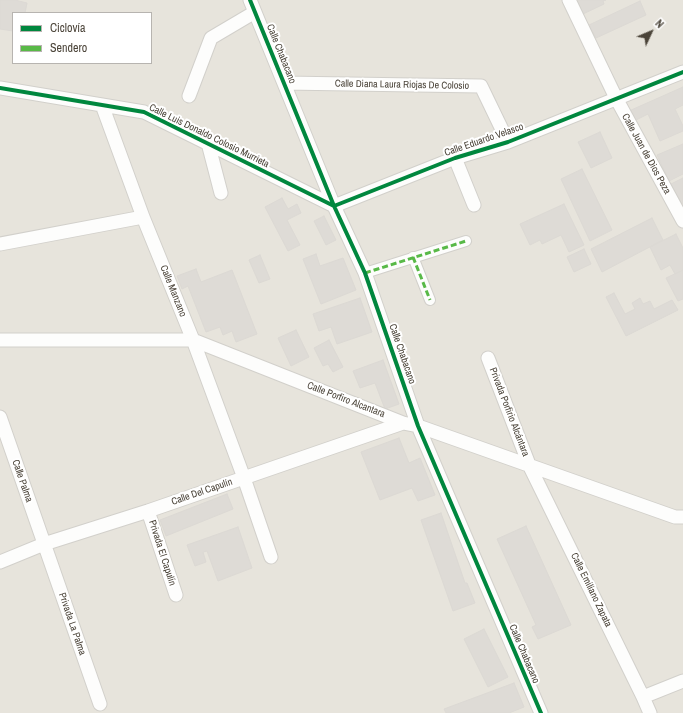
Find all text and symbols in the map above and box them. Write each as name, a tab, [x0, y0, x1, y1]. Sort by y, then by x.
legend	[12, 12, 152, 64]
north arrow	[631, 12, 671, 52]
text: N	[652, 16, 667, 31]
text: Ciclovía	[50, 20, 86, 36]
street label: Calle Chabacano	[264, 23, 298, 85]
text: Sendero	[50, 40, 87, 56]
street label: Calle Diana Laura Riojas De Colosio	[335, 78, 469, 92]
street label: Calle Luis Donaldo Colosio Murrieta	[147, 102, 271, 170]
street label: Calle Juan de Dios Peza	[619, 112, 673, 196]
street label: Calle Eduardo Velasco	[443, 121, 525, 159]
street label: Calle Manzano	[157, 263, 189, 319]
street label: Calle Chabacano	[386, 322, 418, 386]
street label: Privada Porfirio Alcántara	[486, 366, 532, 458]
street label: Calle Porfiro Alcantara	[305, 380, 387, 420]
street label: Calle Palma	[9, 458, 35, 504]
street label: Calle Del Capulín	[170, 476, 234, 508]
street label: Privada El Capulín	[146, 519, 178, 587]
street label: Calle Emiliano Zapata	[568, 551, 614, 629]
street label: Privada La Palma	[56, 591, 88, 657]
street label: Calle Chabacano	[506, 623, 542, 685]

